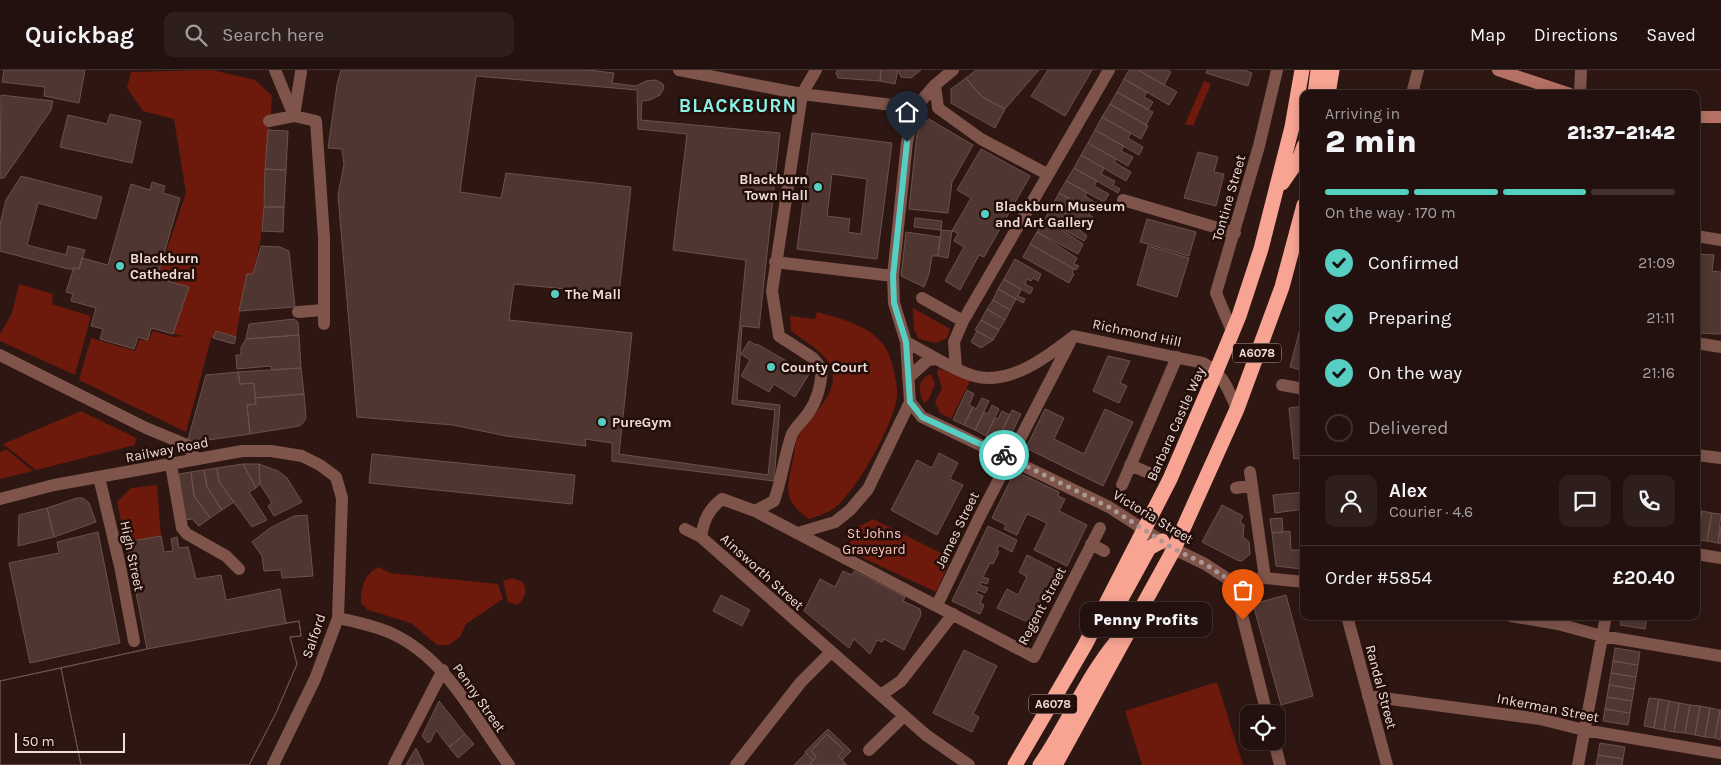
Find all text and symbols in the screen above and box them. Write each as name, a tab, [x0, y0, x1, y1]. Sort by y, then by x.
search box	[164, 12, 514, 57]
text: Quickbag	[25, 21, 134, 49]
icon: search	[182, 21, 210, 49]
text: Search here	[222, 24, 324, 46]
text: Map	[1470, 24, 1506, 46]
text: Directions	[1534, 24, 1618, 46]
text: Saved	[1646, 24, 1696, 46]
pin	[886, 91, 928, 142]
district label: BLACKBURN	[679, 95, 797, 117]
icon: home	[893, 98, 921, 126]
text: Arriving in	[1325, 104, 1400, 123]
text: 21:37–21:42	[1567, 122, 1675, 144]
text: 2 min	[1325, 123, 1417, 160]
street label: Tontine Street	[1209, 153, 1249, 243]
place label: Blackburn Town Hall	[739, 171, 808, 204]
marker: Blackburn Town Hall	[812, 181, 824, 193]
place label: Blackburn Museum and Art Gallery	[995, 198, 1125, 231]
text: On the way · 170 m	[1325, 203, 1456, 222]
marker: Blackburn Museum and Art Gallery	[979, 208, 991, 220]
icon: check	[1325, 249, 1353, 277]
place label: Blackburn Cathedral	[130, 250, 199, 283]
text: Confirmed	[1368, 252, 1459, 274]
text: 21:09	[1638, 253, 1675, 272]
marker: Blackburn Cathedral	[114, 260, 126, 272]
place label: The Mall	[565, 286, 621, 303]
marker: The Mall	[549, 288, 561, 300]
icon: check	[1325, 304, 1353, 332]
text: Preparing	[1368, 307, 1451, 329]
text: 21:11	[1646, 308, 1675, 327]
street label: Richmond Hill	[1091, 315, 1183, 351]
road number: A6078	[1233, 344, 1281, 362]
place label: County Court	[781, 359, 868, 376]
icon: check	[1325, 359, 1353, 387]
marker: County Court	[765, 361, 777, 373]
text: On the way	[1368, 362, 1462, 384]
text: 21:16	[1642, 363, 1675, 382]
street label: Barbara Castle Way	[1143, 364, 1209, 484]
place label: PureGym	[612, 414, 672, 431]
marker: PureGym	[596, 416, 608, 428]
text: Delivered	[1368, 417, 1448, 439]
courier	[979, 430, 1029, 480]
street label: Railway Road	[124, 434, 210, 466]
icon: bike	[990, 441, 1018, 469]
button: person	[1325, 475, 1377, 527]
button: chat	[1559, 475, 1611, 527]
button: phone	[1623, 475, 1675, 527]
text: Alex	[1389, 480, 1427, 502]
street label: Victoria Street	[1110, 486, 1196, 548]
street label: James Street	[931, 489, 983, 571]
text: Courier · 4.6	[1389, 502, 1473, 521]
street label: High Street	[116, 519, 148, 593]
park label: St Johns Graveyard	[842, 525, 906, 558]
street label: Ainsworth Street	[717, 530, 807, 614]
street label: Regent Street	[1014, 564, 1070, 648]
text: Order #5854	[1325, 567, 1432, 589]
text: £20.40	[1613, 567, 1675, 589]
pin	[1222, 569, 1264, 620]
icon: bag	[1229, 576, 1257, 604]
callout: Penny Profits	[1080, 602, 1213, 638]
text: Penny Profits	[1093, 610, 1199, 629]
street label: Salford	[298, 612, 330, 660]
street label: Randal Street	[1362, 643, 1400, 731]
street label: Penny Street	[449, 660, 509, 736]
street label: Inkerman Street	[1496, 690, 1600, 726]
road number: A6078	[1029, 694, 1077, 714]
map controls	[1240, 705, 1285, 750]
button: locate	[1240, 705, 1285, 750]
scale bar	[15, 730, 125, 753]
text: 50 m	[22, 733, 55, 750]

